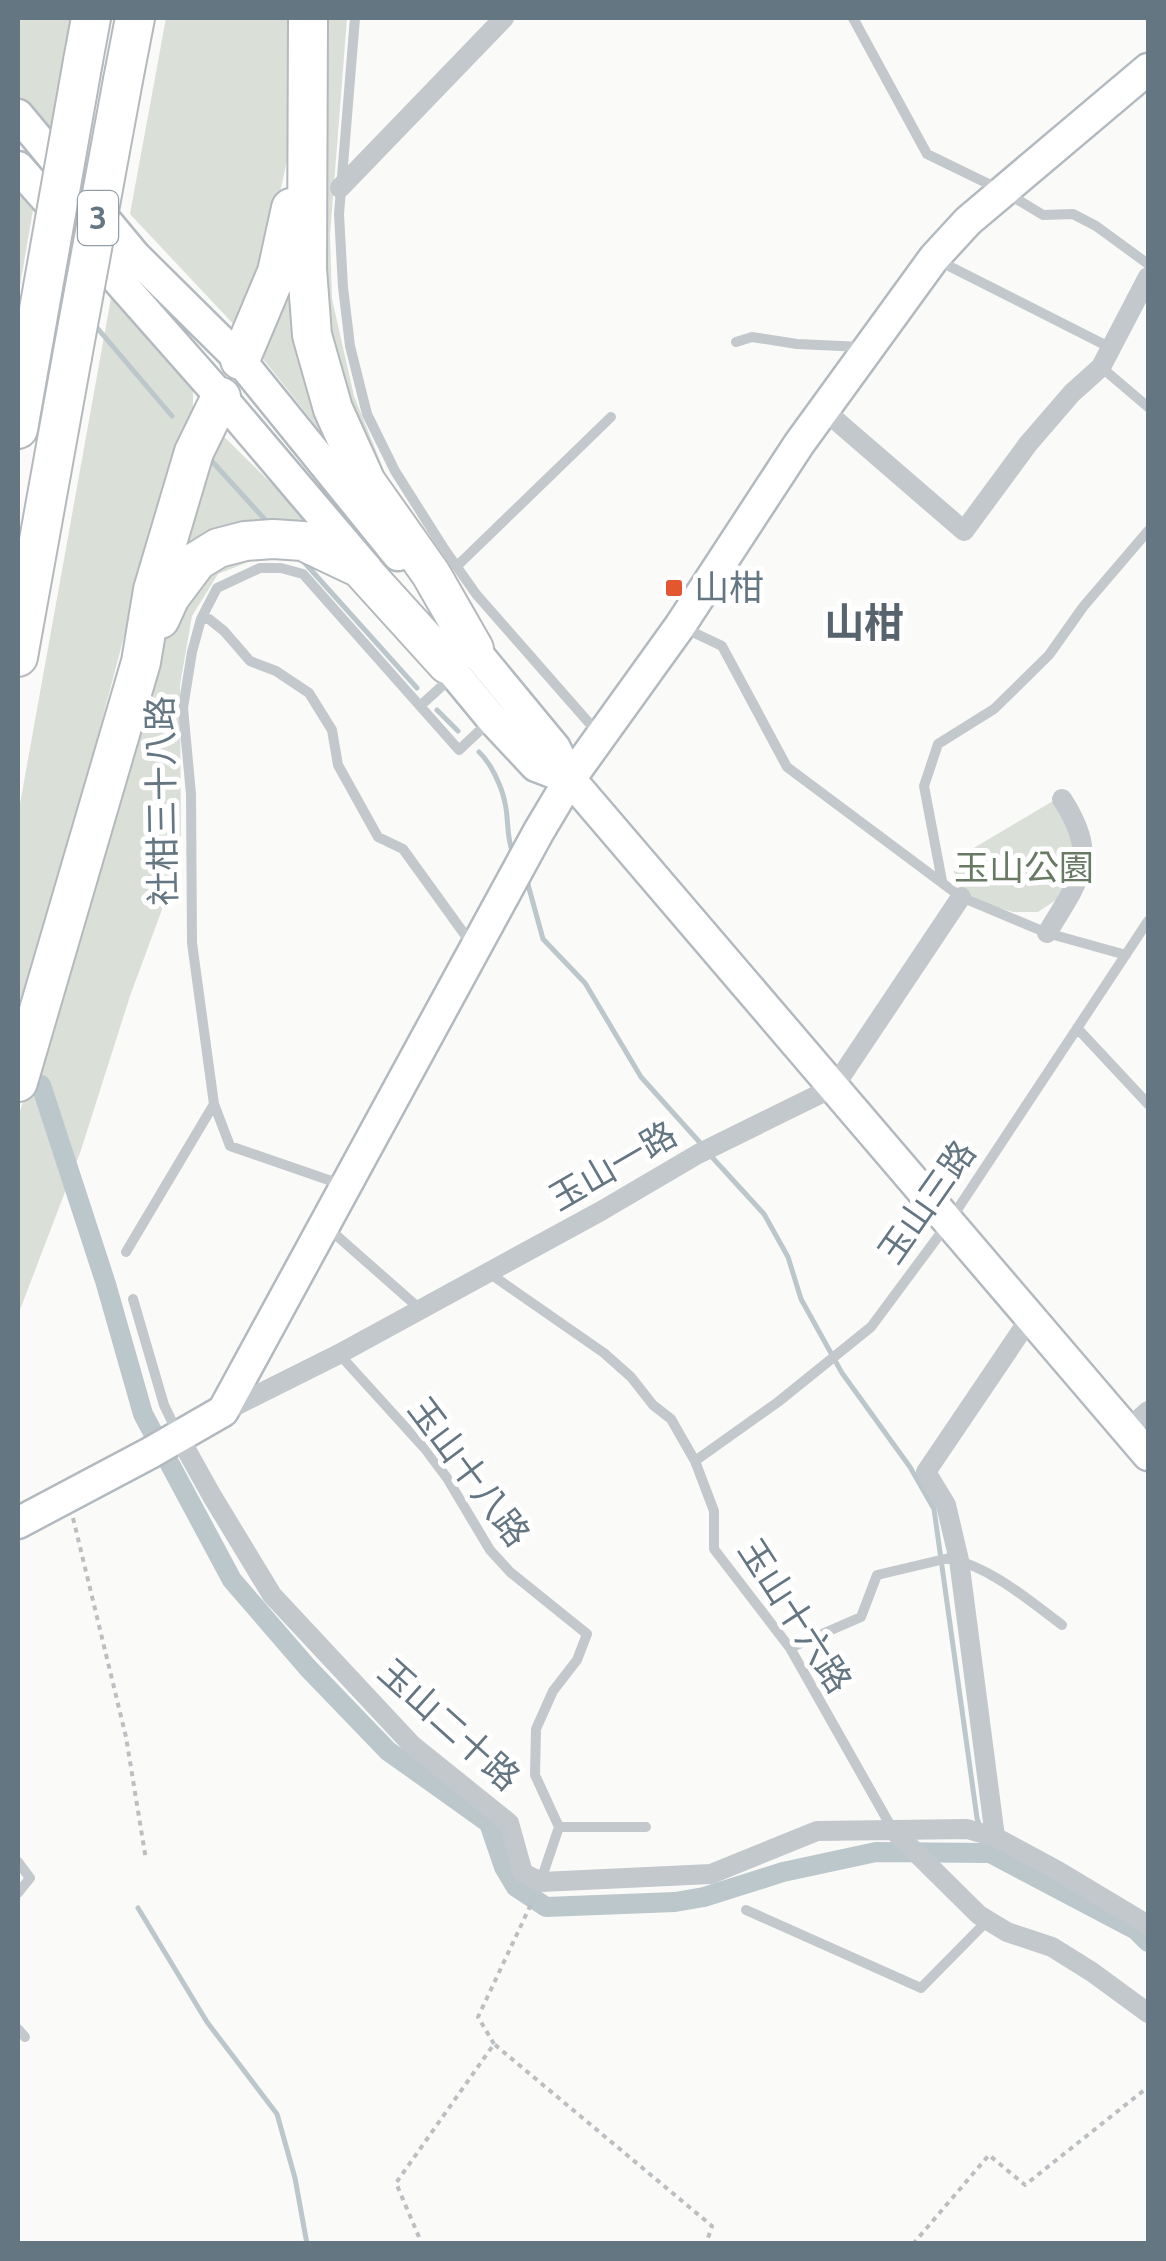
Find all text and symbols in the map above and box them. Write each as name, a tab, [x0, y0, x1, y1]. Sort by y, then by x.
road number: 3	[78, 191, 118, 245]
place label: 山柑	[694, 567, 764, 607]
marker: 山柑	[663, 577, 685, 599]
district label: 山柑	[824, 600, 904, 645]
street label: 社柑三十八路	[139, 696, 183, 906]
park label: 玉山公園	[954, 847, 1094, 887]
street label: 玉山一路	[542, 1113, 683, 1217]
street label: 玉山三路	[870, 1133, 983, 1270]
street label: 玉山十八路	[401, 1389, 538, 1553]
street label: 玉山十六路	[731, 1531, 860, 1700]
street label: 玉山二十路	[371, 1651, 528, 1798]

